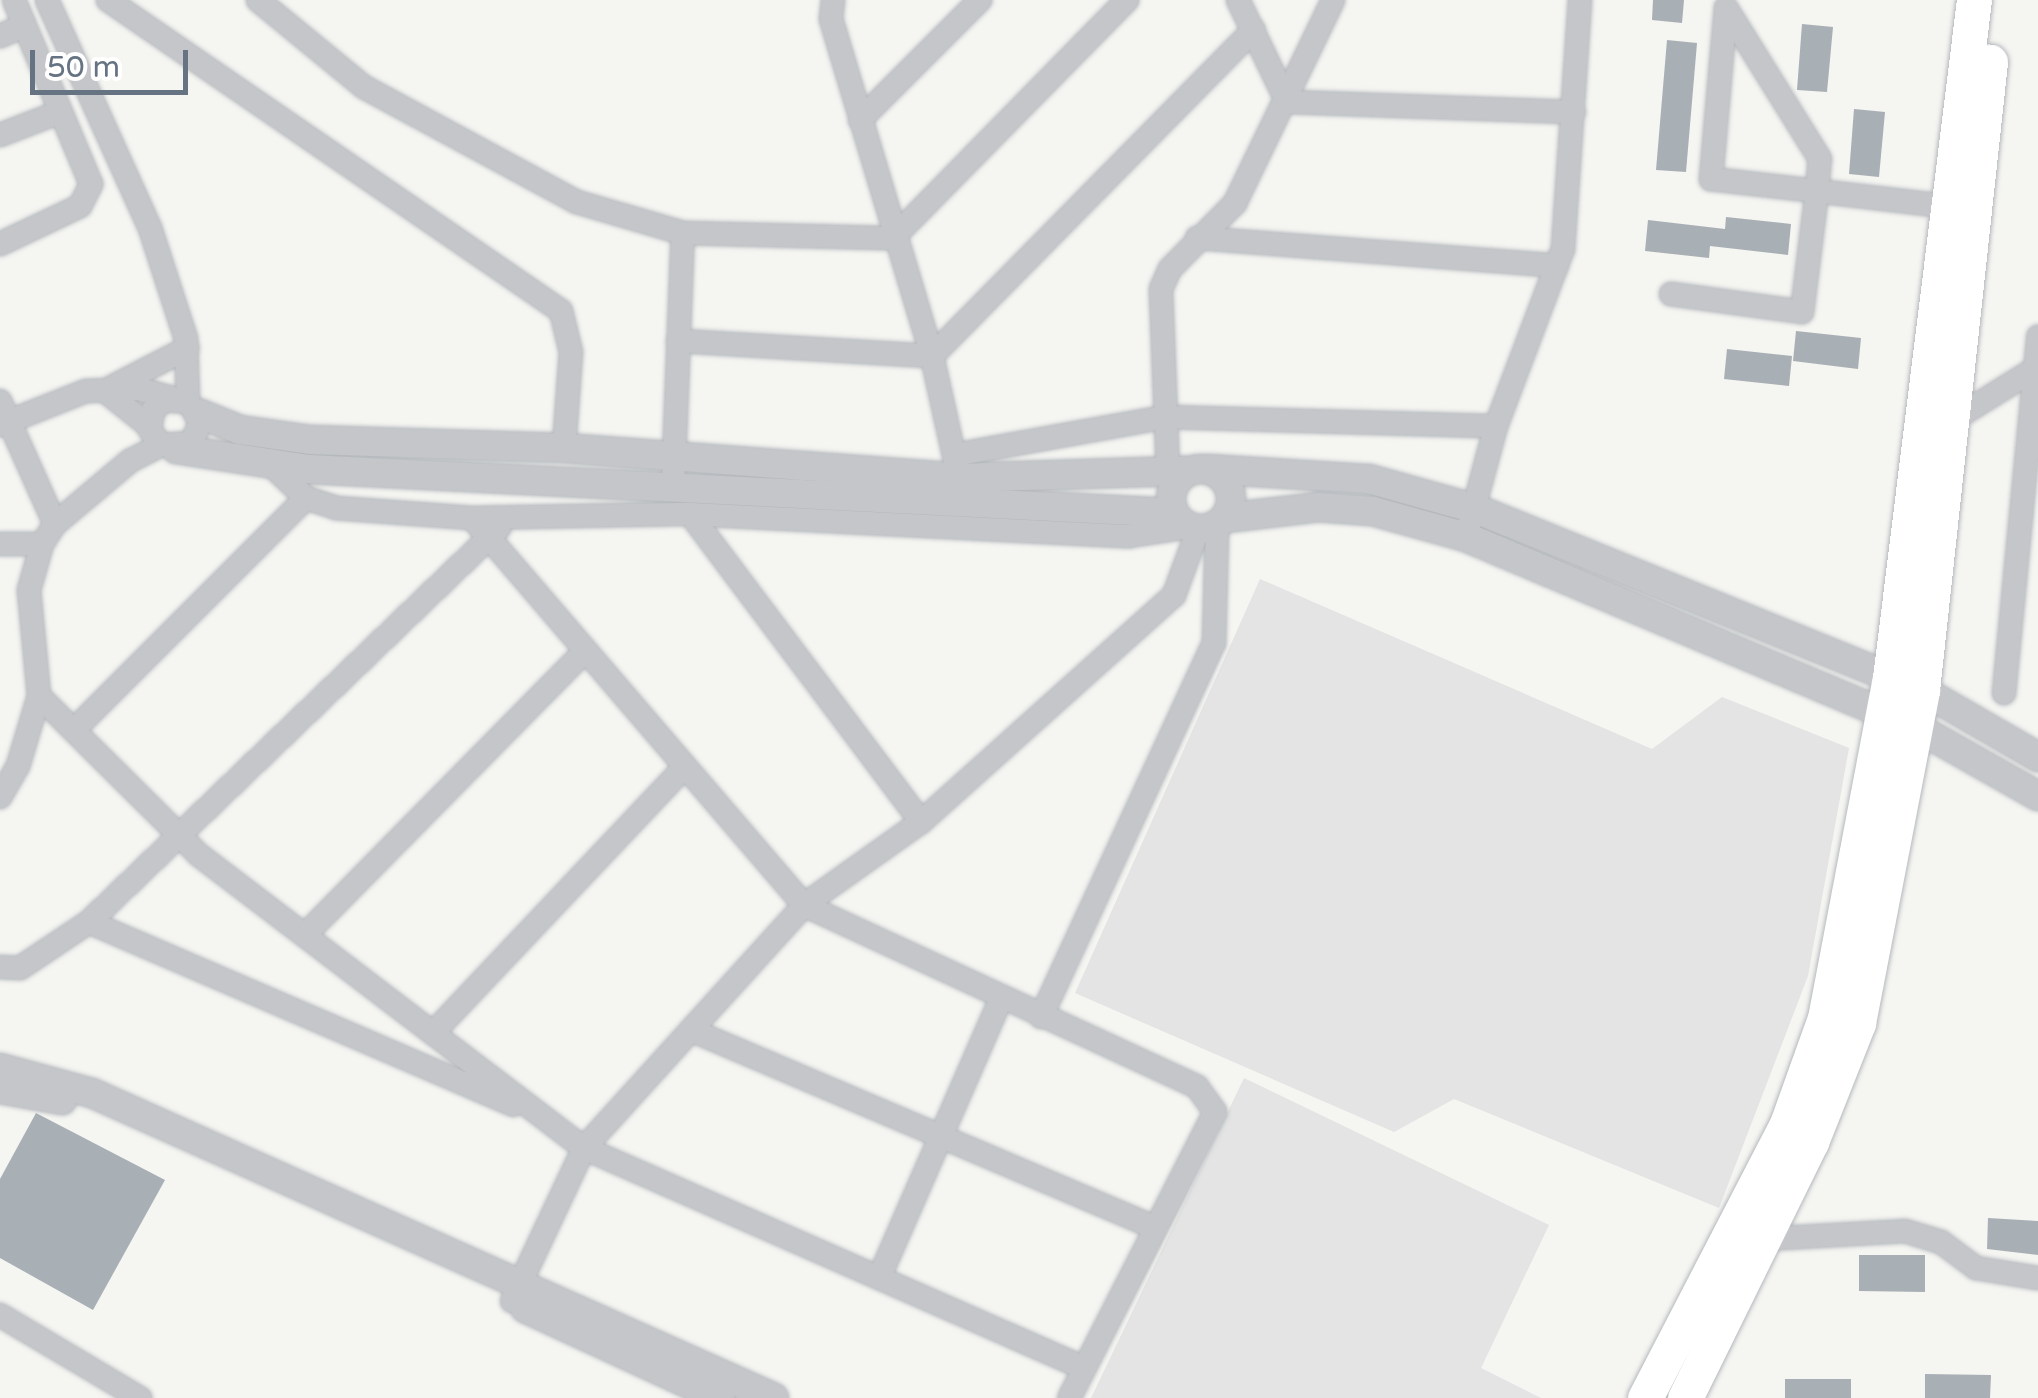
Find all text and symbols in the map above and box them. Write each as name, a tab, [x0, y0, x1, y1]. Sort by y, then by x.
scale bar	[35, 30, 192, 92]
text: 50 m	[47, 49, 120, 86]

